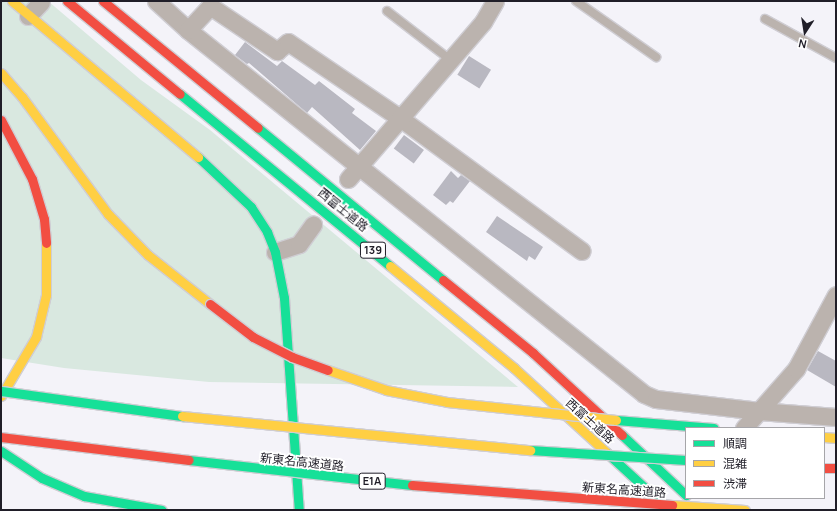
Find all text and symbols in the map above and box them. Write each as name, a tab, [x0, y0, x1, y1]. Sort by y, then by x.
north arrow	[785, 12, 825, 52]
text: N	[797, 36, 808, 52]
street label: 西富士道路	[315, 186, 371, 234]
road number: 139	[359, 241, 387, 259]
street label: 西富士道路	[563, 396, 617, 446]
legend	[685, 427, 825, 499]
text: 順調	[723, 435, 747, 452]
street label: 新東名高速道路	[259, 450, 345, 474]
text: 混雑	[723, 455, 747, 472]
road number: E1A	[358, 472, 386, 490]
text: 渋滞	[723, 475, 747, 492]
street label: 新東名高速道路	[582, 480, 666, 500]

